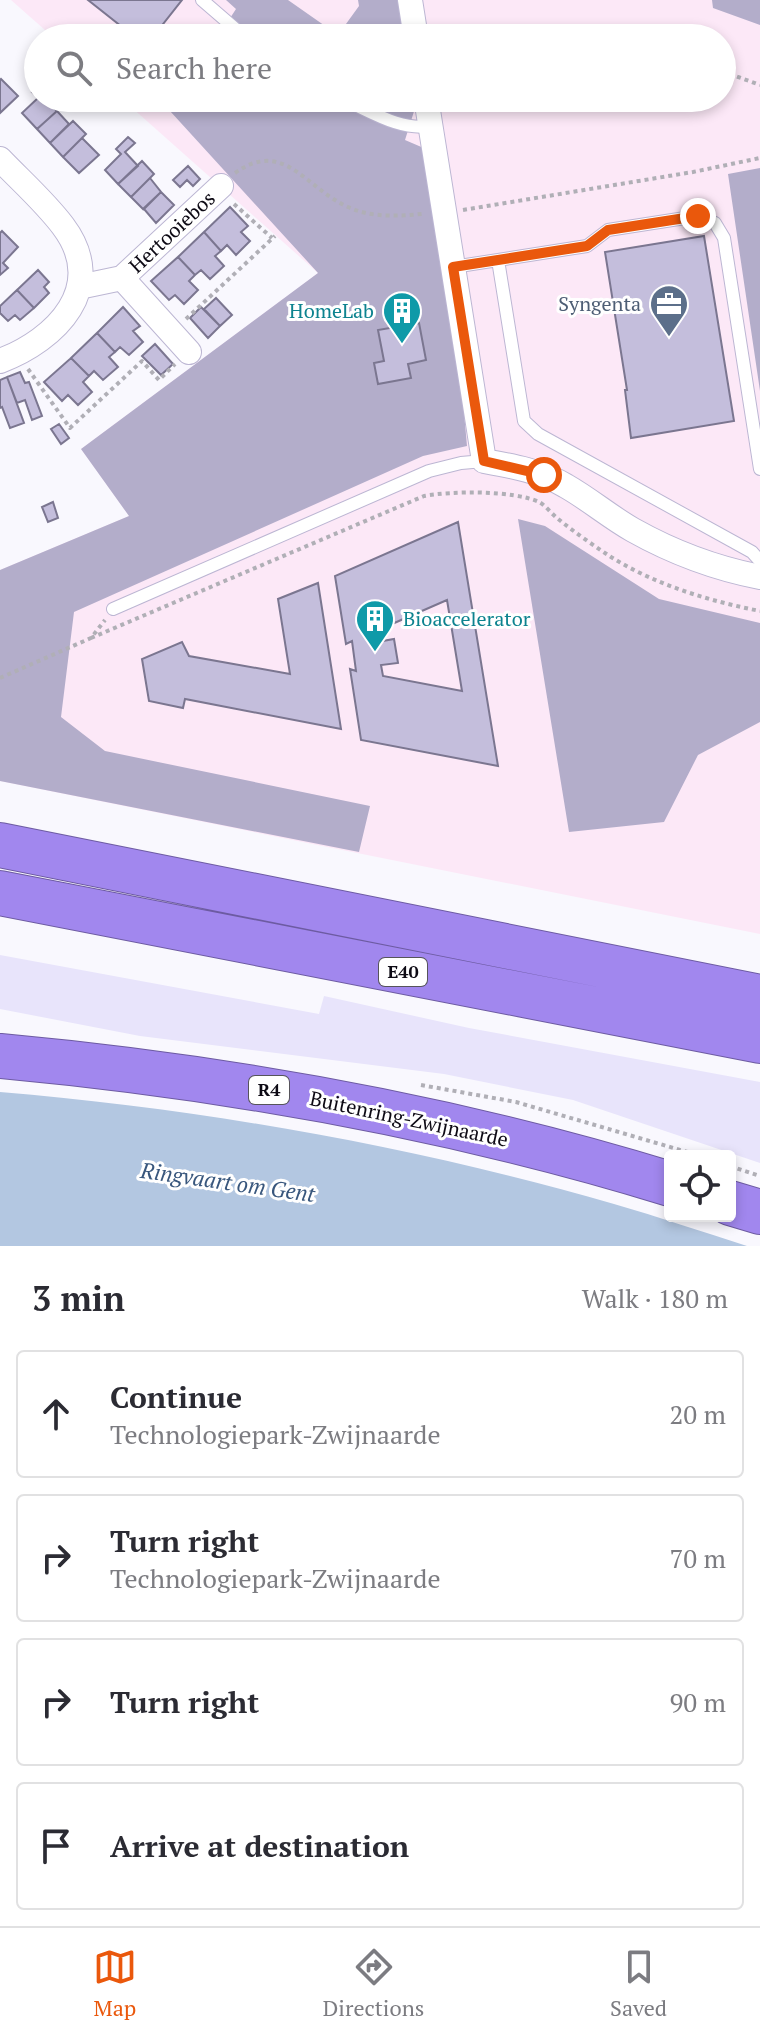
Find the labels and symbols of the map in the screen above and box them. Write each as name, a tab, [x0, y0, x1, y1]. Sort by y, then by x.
street label: Hertooiebos	[123, 185, 221, 279]
route end	[680, 198, 716, 234]
office icon: Syngenta	[648, 283, 690, 338]
building icon: HomeLab	[381, 290, 423, 345]
place label: Syngenta	[558, 290, 641, 317]
place label: HomeLab	[289, 297, 374, 324]
route start	[526, 457, 562, 493]
building icon: Bioaccelerator	[354, 598, 396, 653]
place label: Bioaccelerator	[403, 605, 531, 632]
road number: E40	[379, 958, 427, 986]
road number: R4	[249, 1076, 289, 1104]
street label: Buitenring-Zwijnaarde	[308, 1084, 511, 1153]
water label: Ringvaart om Gent	[138, 1155, 318, 1208]

